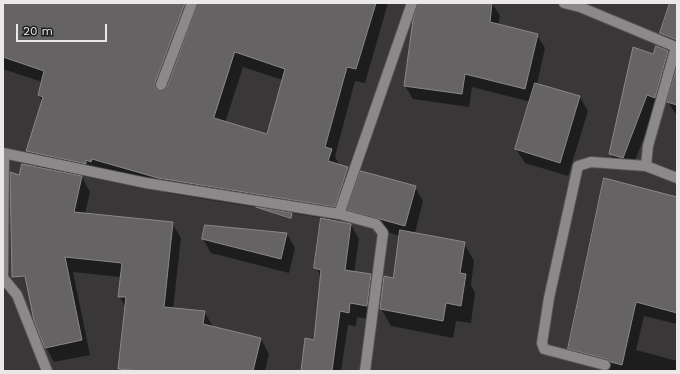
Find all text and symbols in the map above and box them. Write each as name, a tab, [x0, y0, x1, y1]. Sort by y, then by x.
scale bar	[18, 16, 109, 42]
text: 20 m	[23, 24, 53, 38]

